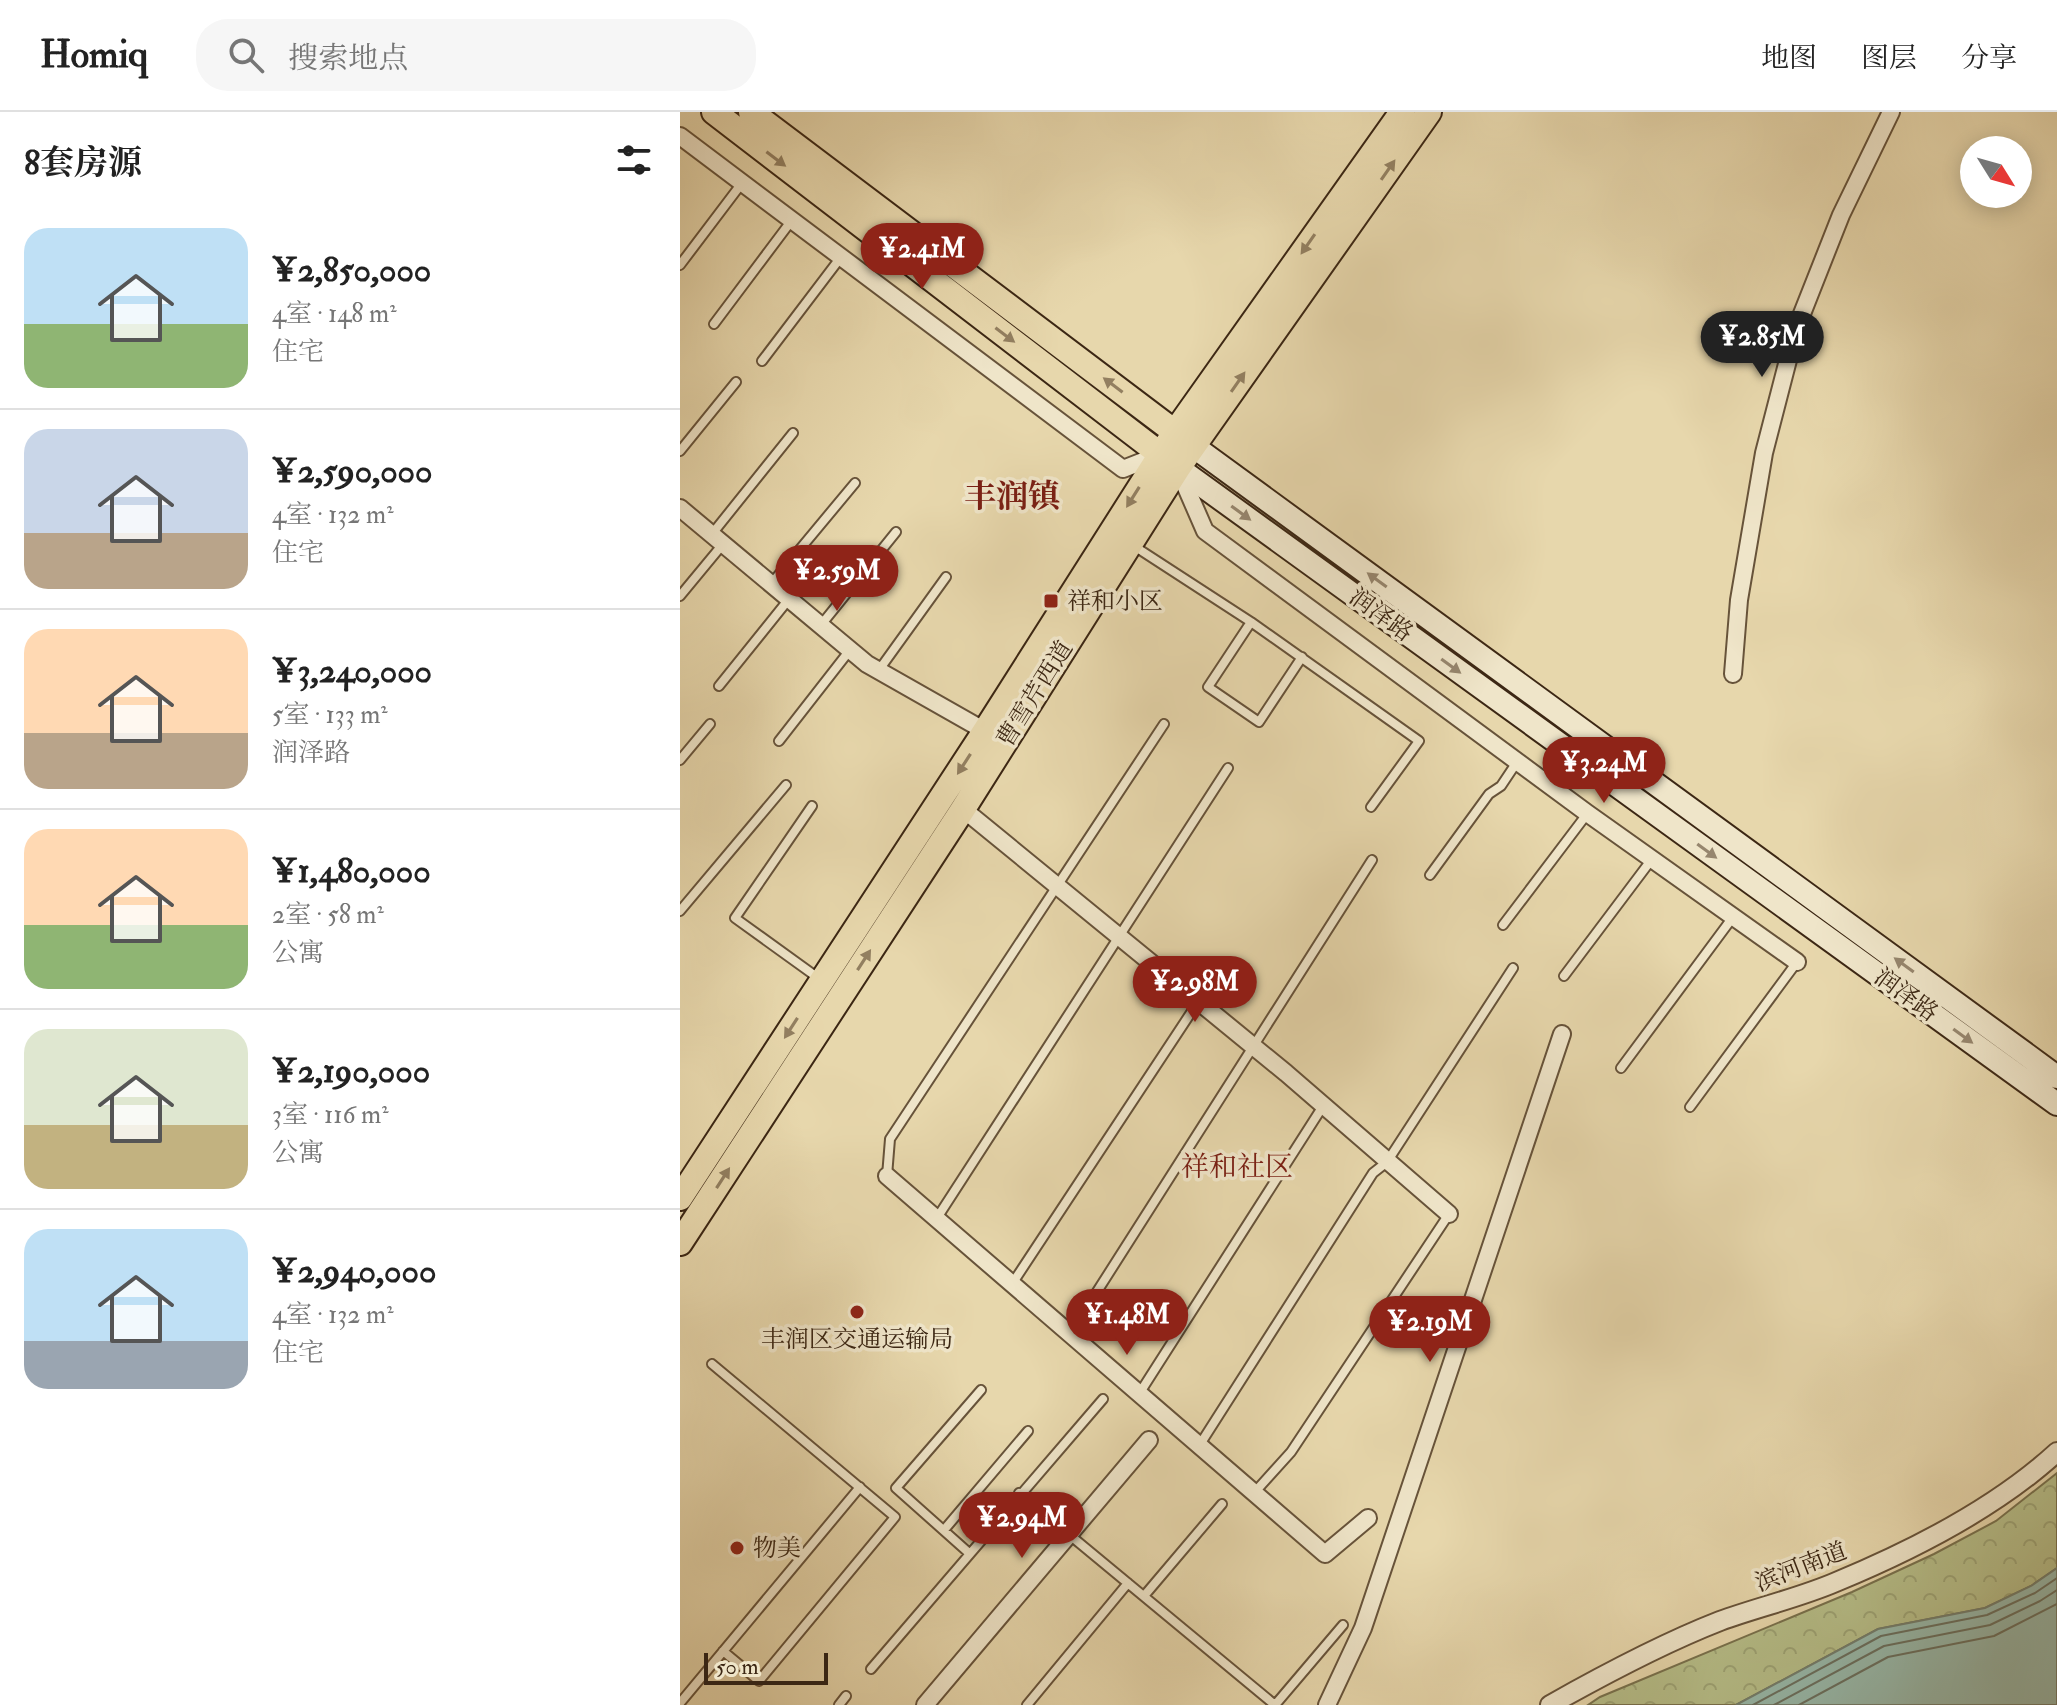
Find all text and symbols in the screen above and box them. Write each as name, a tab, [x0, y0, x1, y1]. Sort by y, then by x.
search box	[196, 19, 756, 91]
text: Homiq	[40, 31, 148, 79]
icon: search	[224, 33, 268, 77]
text: 搜索地点	[288, 40, 408, 77]
text: 地图	[1761, 41, 1817, 76]
text: 图层	[1861, 41, 1917, 76]
text: 分享	[1961, 41, 2017, 76]
north arrow	[1960, 136, 2032, 208]
map controls	[1960, 136, 2032, 208]
icon: filters	[612, 138, 656, 182]
text: 8套房源	[24, 142, 142, 185]
one-way arrow	[766, 151, 786, 167]
one-way arrow	[1380, 159, 1395, 180]
pin: ¥2.41M	[857, 223, 987, 291]
text: ¥2.41M	[879, 233, 965, 265]
one-way arrow	[1301, 234, 1316, 255]
text: ¥2,850,000	[272, 249, 431, 292]
icon: home	[88, 260, 184, 356]
text: 4室 · 148 m²	[272, 298, 397, 330]
pin: ¥2.85M	[1697, 311, 1827, 379]
text: ¥2.85M	[1719, 321, 1805, 353]
one-way arrow	[995, 326, 1015, 342]
text: 住宅	[272, 336, 324, 368]
one-way arrow	[1230, 371, 1245, 392]
one-way arrow	[1103, 377, 1123, 393]
text: ¥2,590,000	[272, 450, 432, 493]
icon: home	[88, 461, 184, 557]
district label: 丰润镇	[964, 477, 1060, 517]
one-way arrow	[1126, 487, 1141, 508]
text: 4室 · 132 m²	[272, 499, 393, 531]
one-way arrow	[1230, 505, 1251, 521]
text: 住宅	[272, 537, 324, 569]
pin: ¥2.59M	[772, 545, 902, 613]
text: ¥2.59M	[793, 555, 881, 587]
one-way arrow	[1366, 572, 1388, 588]
street label: 润泽路	[1343, 581, 1419, 649]
place label: 祥和小区	[1067, 586, 1163, 617]
marker: 祥和小区	[1042, 592, 1060, 610]
street label: 曹雪芹西道	[990, 635, 1080, 753]
text: ¥3,240,000	[272, 650, 432, 693]
one-way arrow	[1441, 658, 1462, 673]
icon: home	[88, 661, 184, 757]
text: 5室 · 133 m²	[272, 699, 388, 731]
text: 润泽路	[272, 737, 350, 769]
pin: ¥3.24M	[1539, 737, 1669, 805]
text: ¥3.24M	[1561, 747, 1647, 779]
one-way arrow	[957, 753, 971, 775]
one-way arrow	[1697, 843, 1718, 858]
text: ¥1,480,000	[272, 850, 431, 893]
icon: home	[88, 861, 184, 957]
text: 2室 · 58 m²	[272, 899, 384, 931]
text: 公寓	[272, 937, 324, 969]
one-way arrow	[857, 949, 871, 971]
pin: ¥2.98M	[1130, 956, 1260, 1024]
one-way arrow	[1893, 958, 1914, 973]
street label: 润泽路	[1868, 961, 1944, 1029]
text: ¥2.98M	[1151, 966, 1239, 998]
one-way arrow	[783, 1018, 798, 1039]
one-way arrow	[1953, 1028, 1974, 1044]
text: ¥2,190,000	[272, 1050, 430, 1093]
icon: home	[88, 1061, 184, 1157]
text: 3室 · 116 m²	[272, 1099, 389, 1131]
text: 公寓	[272, 1137, 324, 1169]
district label: 祥和社区	[1181, 1150, 1293, 1185]
one-way arrow	[715, 1167, 729, 1189]
text: ¥2,940,000	[272, 1250, 436, 1293]
icon: home	[88, 1261, 184, 1357]
pin: ¥1.48M	[1062, 1289, 1192, 1357]
pin: ¥2.19M	[1365, 1296, 1495, 1364]
text: 4室 · 132 m²	[272, 1299, 393, 1331]
text: ¥1.48M	[1084, 1299, 1170, 1331]
marker: 丰润区交通运输局	[848, 1303, 866, 1321]
text: ¥2.19M	[1387, 1306, 1473, 1338]
place label: 丰润区交通运输局	[761, 1324, 953, 1355]
text: 住宅	[272, 1337, 324, 1369]
pin: ¥2.94M	[957, 1492, 1087, 1560]
text: ¥2.94M	[977, 1502, 1067, 1534]
place label: 物美	[753, 1533, 801, 1564]
street label: 滨河南道	[1751, 1535, 1851, 1599]
marker: 物美	[728, 1539, 746, 1557]
scale bar	[704, 1649, 828, 1685]
text: 50 m	[716, 1653, 758, 1681]

